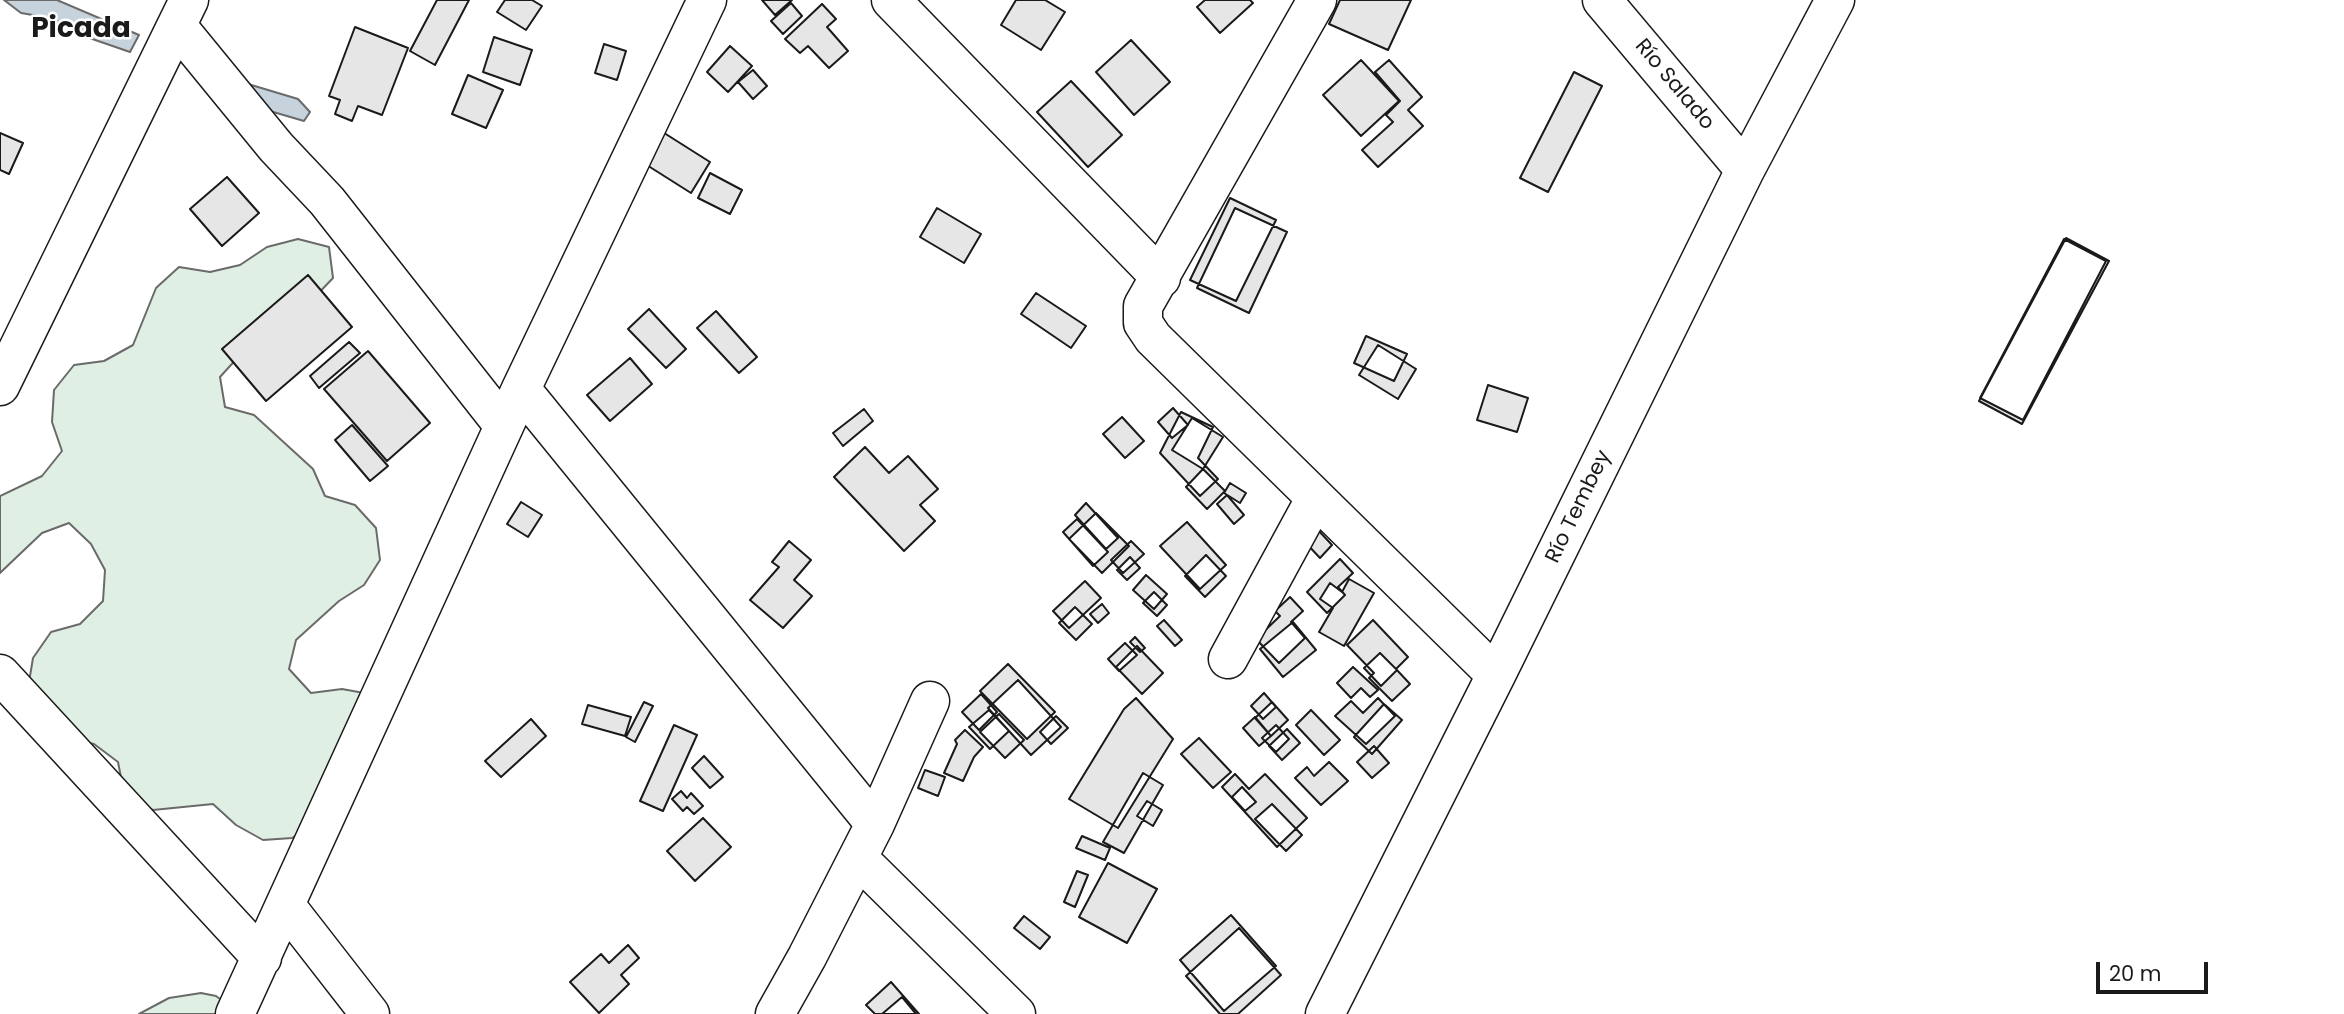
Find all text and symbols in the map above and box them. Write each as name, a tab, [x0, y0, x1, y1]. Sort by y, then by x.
district label: Picada	[31, 13, 131, 47]
street label: Río Salado	[1629, 35, 1719, 135]
street label: Río Tembey	[1541, 447, 1617, 567]
scale bar	[2099, 948, 2211, 992]
text: 20 m	[2109, 959, 2162, 988]

